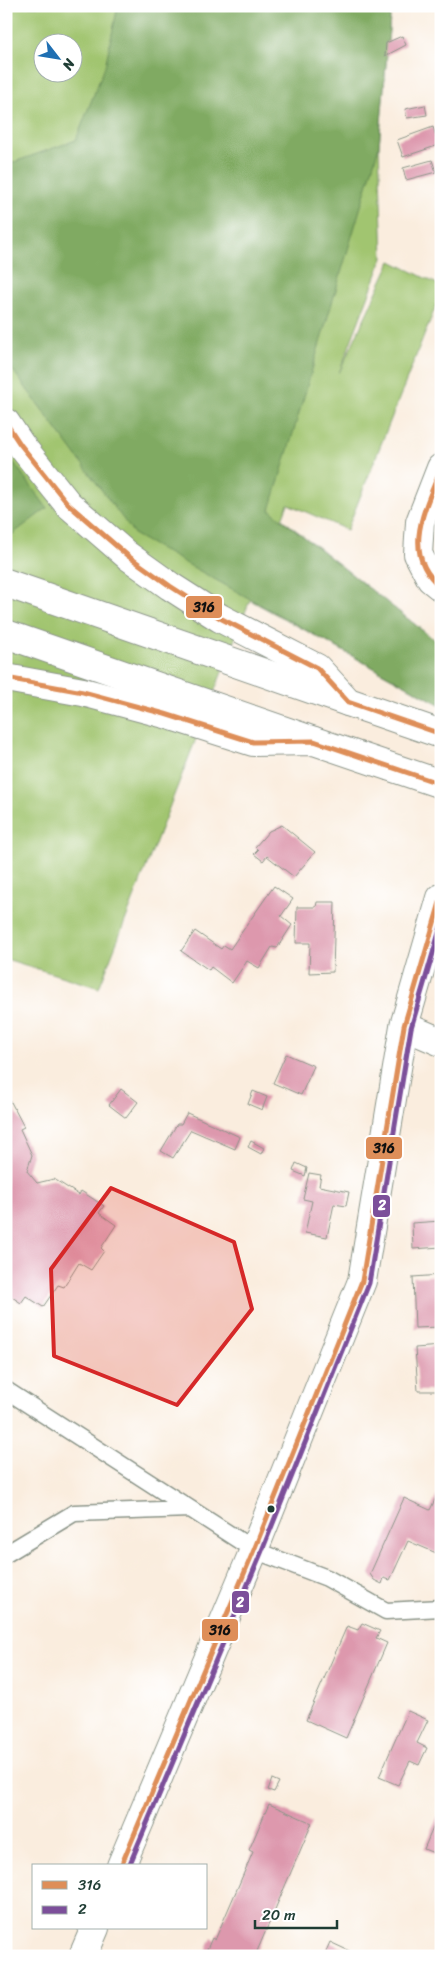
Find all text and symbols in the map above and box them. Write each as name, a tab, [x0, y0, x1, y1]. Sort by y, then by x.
north arrow	[32, 32, 82, 82]
text: N	[55, 53, 82, 75]
line badge: 316	[185, 595, 223, 619]
text: 316	[192, 595, 215, 620]
line badge: 316	[365, 1136, 403, 1160]
text: 316	[372, 1136, 395, 1161]
text: 2	[377, 1193, 387, 1218]
line badge: 2	[372, 1194, 391, 1218]
unlabelled marker	[266, 1504, 276, 1514]
line badge: 2	[231, 1590, 250, 1614]
text: 2	[235, 1590, 245, 1615]
line badge: 316	[201, 1618, 239, 1642]
text: 316	[208, 1618, 231, 1643]
legend	[32, 1864, 208, 1930]
text: 316	[78, 1872, 101, 1898]
text: 2	[78, 1896, 87, 1922]
scale bar	[255, 1897, 337, 1929]
text: 20 m	[262, 1902, 296, 1928]

